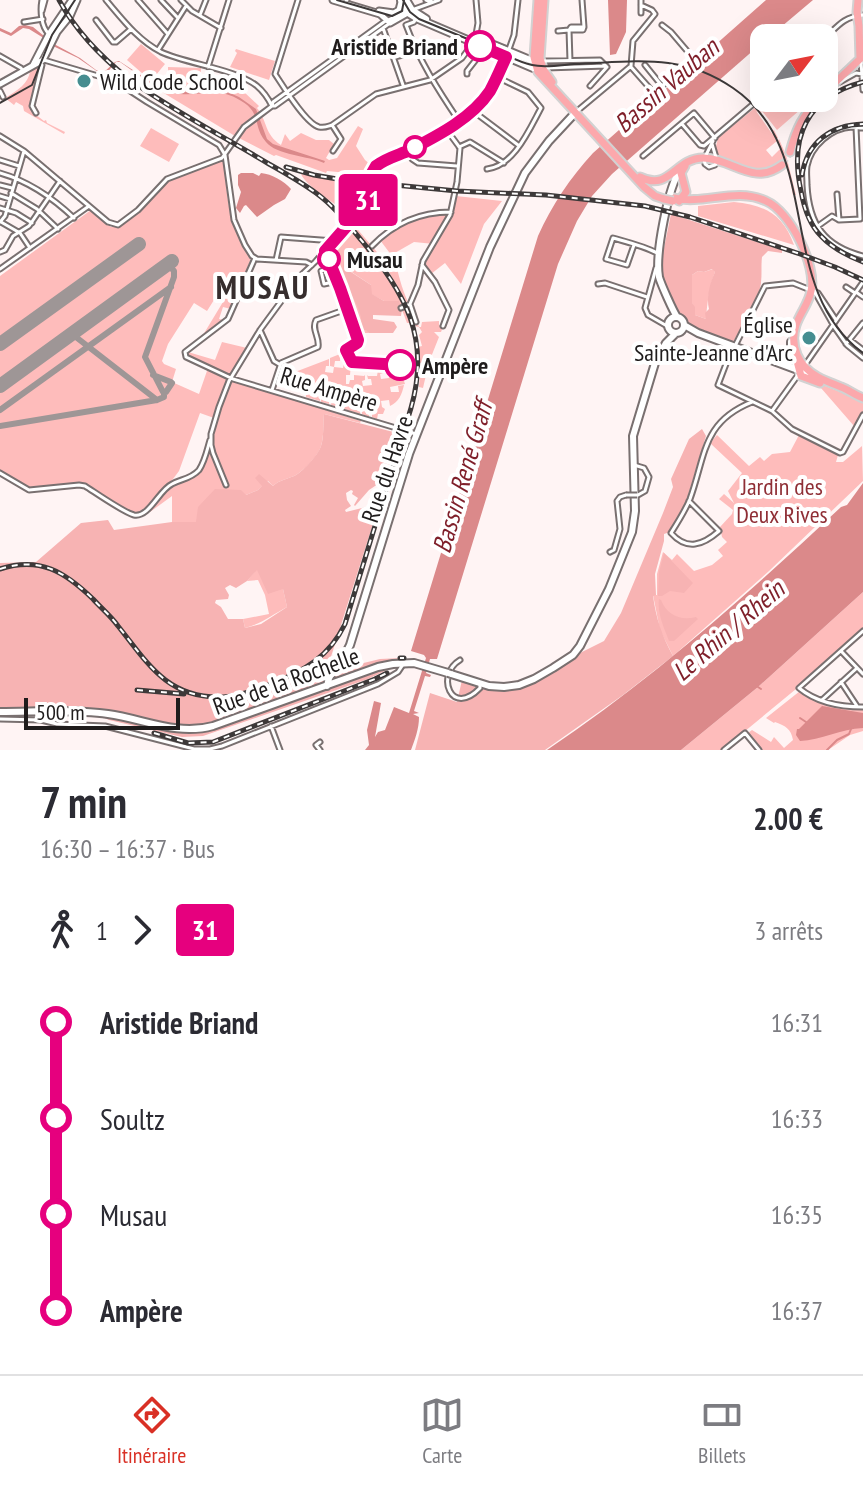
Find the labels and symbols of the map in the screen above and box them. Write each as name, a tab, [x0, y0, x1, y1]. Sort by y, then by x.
north arrow	[750, 24, 838, 112]
water label: Bassin Vauban	[607, 30, 726, 139]
place label: Aristide Briand	[330, 31, 458, 62]
marker: Aristide Briand	[465, 31, 495, 61]
place label: Wild Code School	[100, 66, 245, 97]
marker: Wild Code School	[75, 72, 93, 90]
unlabelled marker	[404, 136, 426, 158]
line badge: 31	[332, 174, 404, 226]
place label: Musau	[347, 244, 403, 275]
marker: Musau	[318, 248, 340, 270]
district label: MUSAU	[216, 266, 310, 308]
place label: Église Sainte-Jeanne d'Arc	[634, 309, 793, 368]
marker: Église Sainte-Jeanne d'Arc	[800, 329, 818, 347]
marker: Ampère	[385, 350, 415, 380]
place label: Ampère	[421, 350, 488, 381]
street label: Rue Ampère	[277, 360, 381, 418]
water label: Bassin René Graff	[425, 392, 501, 557]
street label: Rue du Havre	[354, 411, 420, 527]
park label: Jardin des Deux Rives	[736, 471, 828, 530]
water label: Le Rhin / Rhein	[665, 571, 792, 687]
street label: Rue de la Rochelle	[208, 640, 364, 722]
scale bar	[24, 694, 180, 730]

